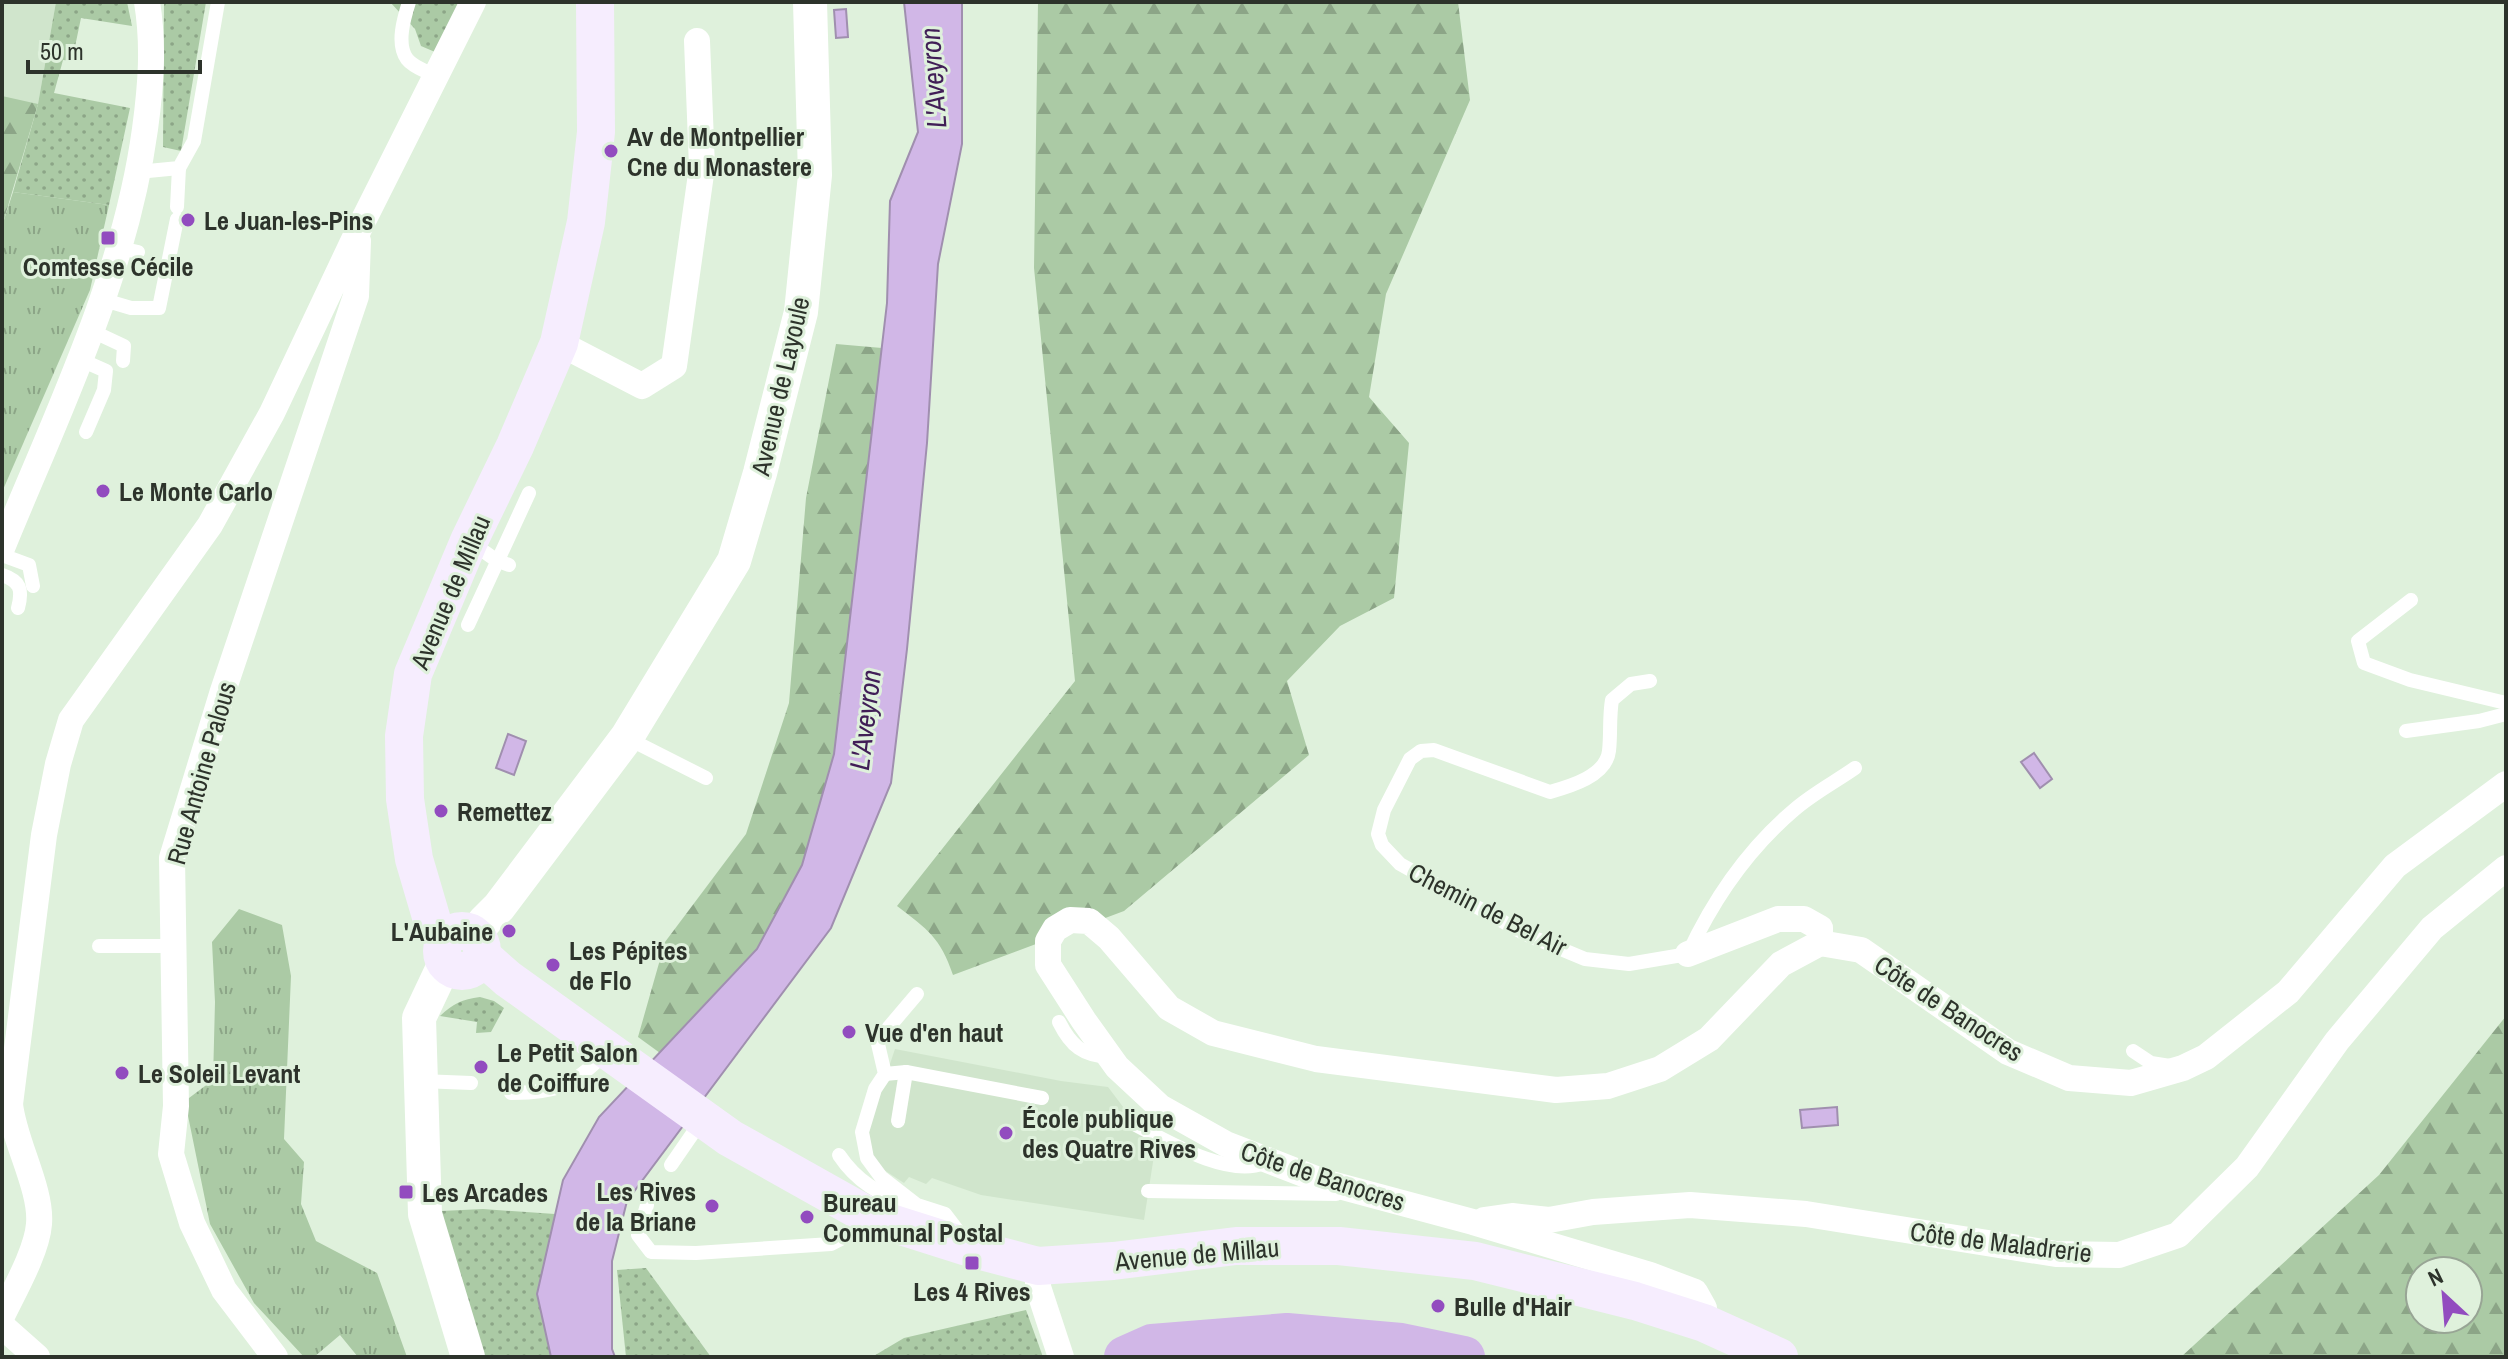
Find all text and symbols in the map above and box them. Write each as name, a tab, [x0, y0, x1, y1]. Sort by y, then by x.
scale bar	[28, 24, 200, 74]
water label: L'Aveyron	[911, 26, 955, 130]
text: 50 m	[40, 35, 84, 67]
place label: Av de Montpellier Cne du Monastere	[627, 119, 812, 184]
marker: Av de Montpellier Cne du Monastere	[602, 142, 620, 160]
place label: Le Juan-les-Pins	[204, 203, 373, 238]
marker: Le Juan-les-Pins	[179, 211, 197, 229]
marker: Comtesse Cécile	[99, 229, 117, 247]
place label: Comtesse Cécile	[23, 249, 193, 284]
street label: Avenue de Layoule	[742, 293, 818, 480]
place label: Le Monte Carlo	[119, 474, 273, 509]
marker: Le Monte Carlo	[94, 482, 112, 500]
street label: Avenue de Millau	[401, 510, 498, 675]
water label: L'Aveyron	[840, 668, 890, 772]
street label: Rue Antoine Palous	[158, 678, 244, 868]
place label: Remettez	[457, 794, 552, 829]
marker: Remettez	[432, 802, 450, 820]
street label: Chemin de Bel Air	[1403, 854, 1573, 964]
place label: L'Aubaine	[391, 914, 493, 949]
marker: L'Aubaine	[500, 922, 518, 940]
place label: Les Pépites de Flo	[569, 933, 688, 998]
street label: Côte de Banocres	[1868, 947, 2030, 1069]
marker: Les Pépites de Flo	[544, 956, 562, 974]
place label: Vue d'en haut	[865, 1015, 1003, 1050]
marker: Vue d'en haut	[840, 1023, 858, 1041]
place label: Le Petit Salon de Coiffure	[497, 1035, 638, 1100]
place label: Le Soleil Levant	[138, 1056, 300, 1091]
marker: Le Petit Salon de Coiffure	[472, 1058, 490, 1076]
marker: Le Soleil Levant	[113, 1064, 131, 1082]
place label: École publique des Quatre Rives	[1022, 1101, 1196, 1166]
marker: École publique des Quatre Rives	[997, 1124, 1015, 1142]
street label: Côte de Banocres	[1236, 1133, 1410, 1219]
place label: Les Rives de la Briane	[575, 1174, 696, 1239]
place label: Les Arcades	[422, 1175, 548, 1210]
marker: Les Arcades	[397, 1183, 415, 1201]
place label: Bureau Communal Postal	[823, 1185, 1003, 1250]
marker: Les Rives de la Briane	[703, 1197, 721, 1215]
marker: Bureau Communal Postal	[798, 1208, 816, 1226]
street label: Côte de Maladrerie	[1908, 1214, 2094, 1270]
street label: Avenue de Millau	[1113, 1229, 1280, 1279]
marker: Les 4 Rives	[963, 1254, 981, 1272]
north arrow	[2404, 1255, 2484, 1335]
text: N	[2423, 1261, 2448, 1293]
place label: Les 4 Rives	[913, 1274, 1031, 1309]
place label: Bulle d'Hair	[1454, 1289, 1572, 1324]
marker: Bulle d'Hair	[1429, 1297, 1447, 1315]

